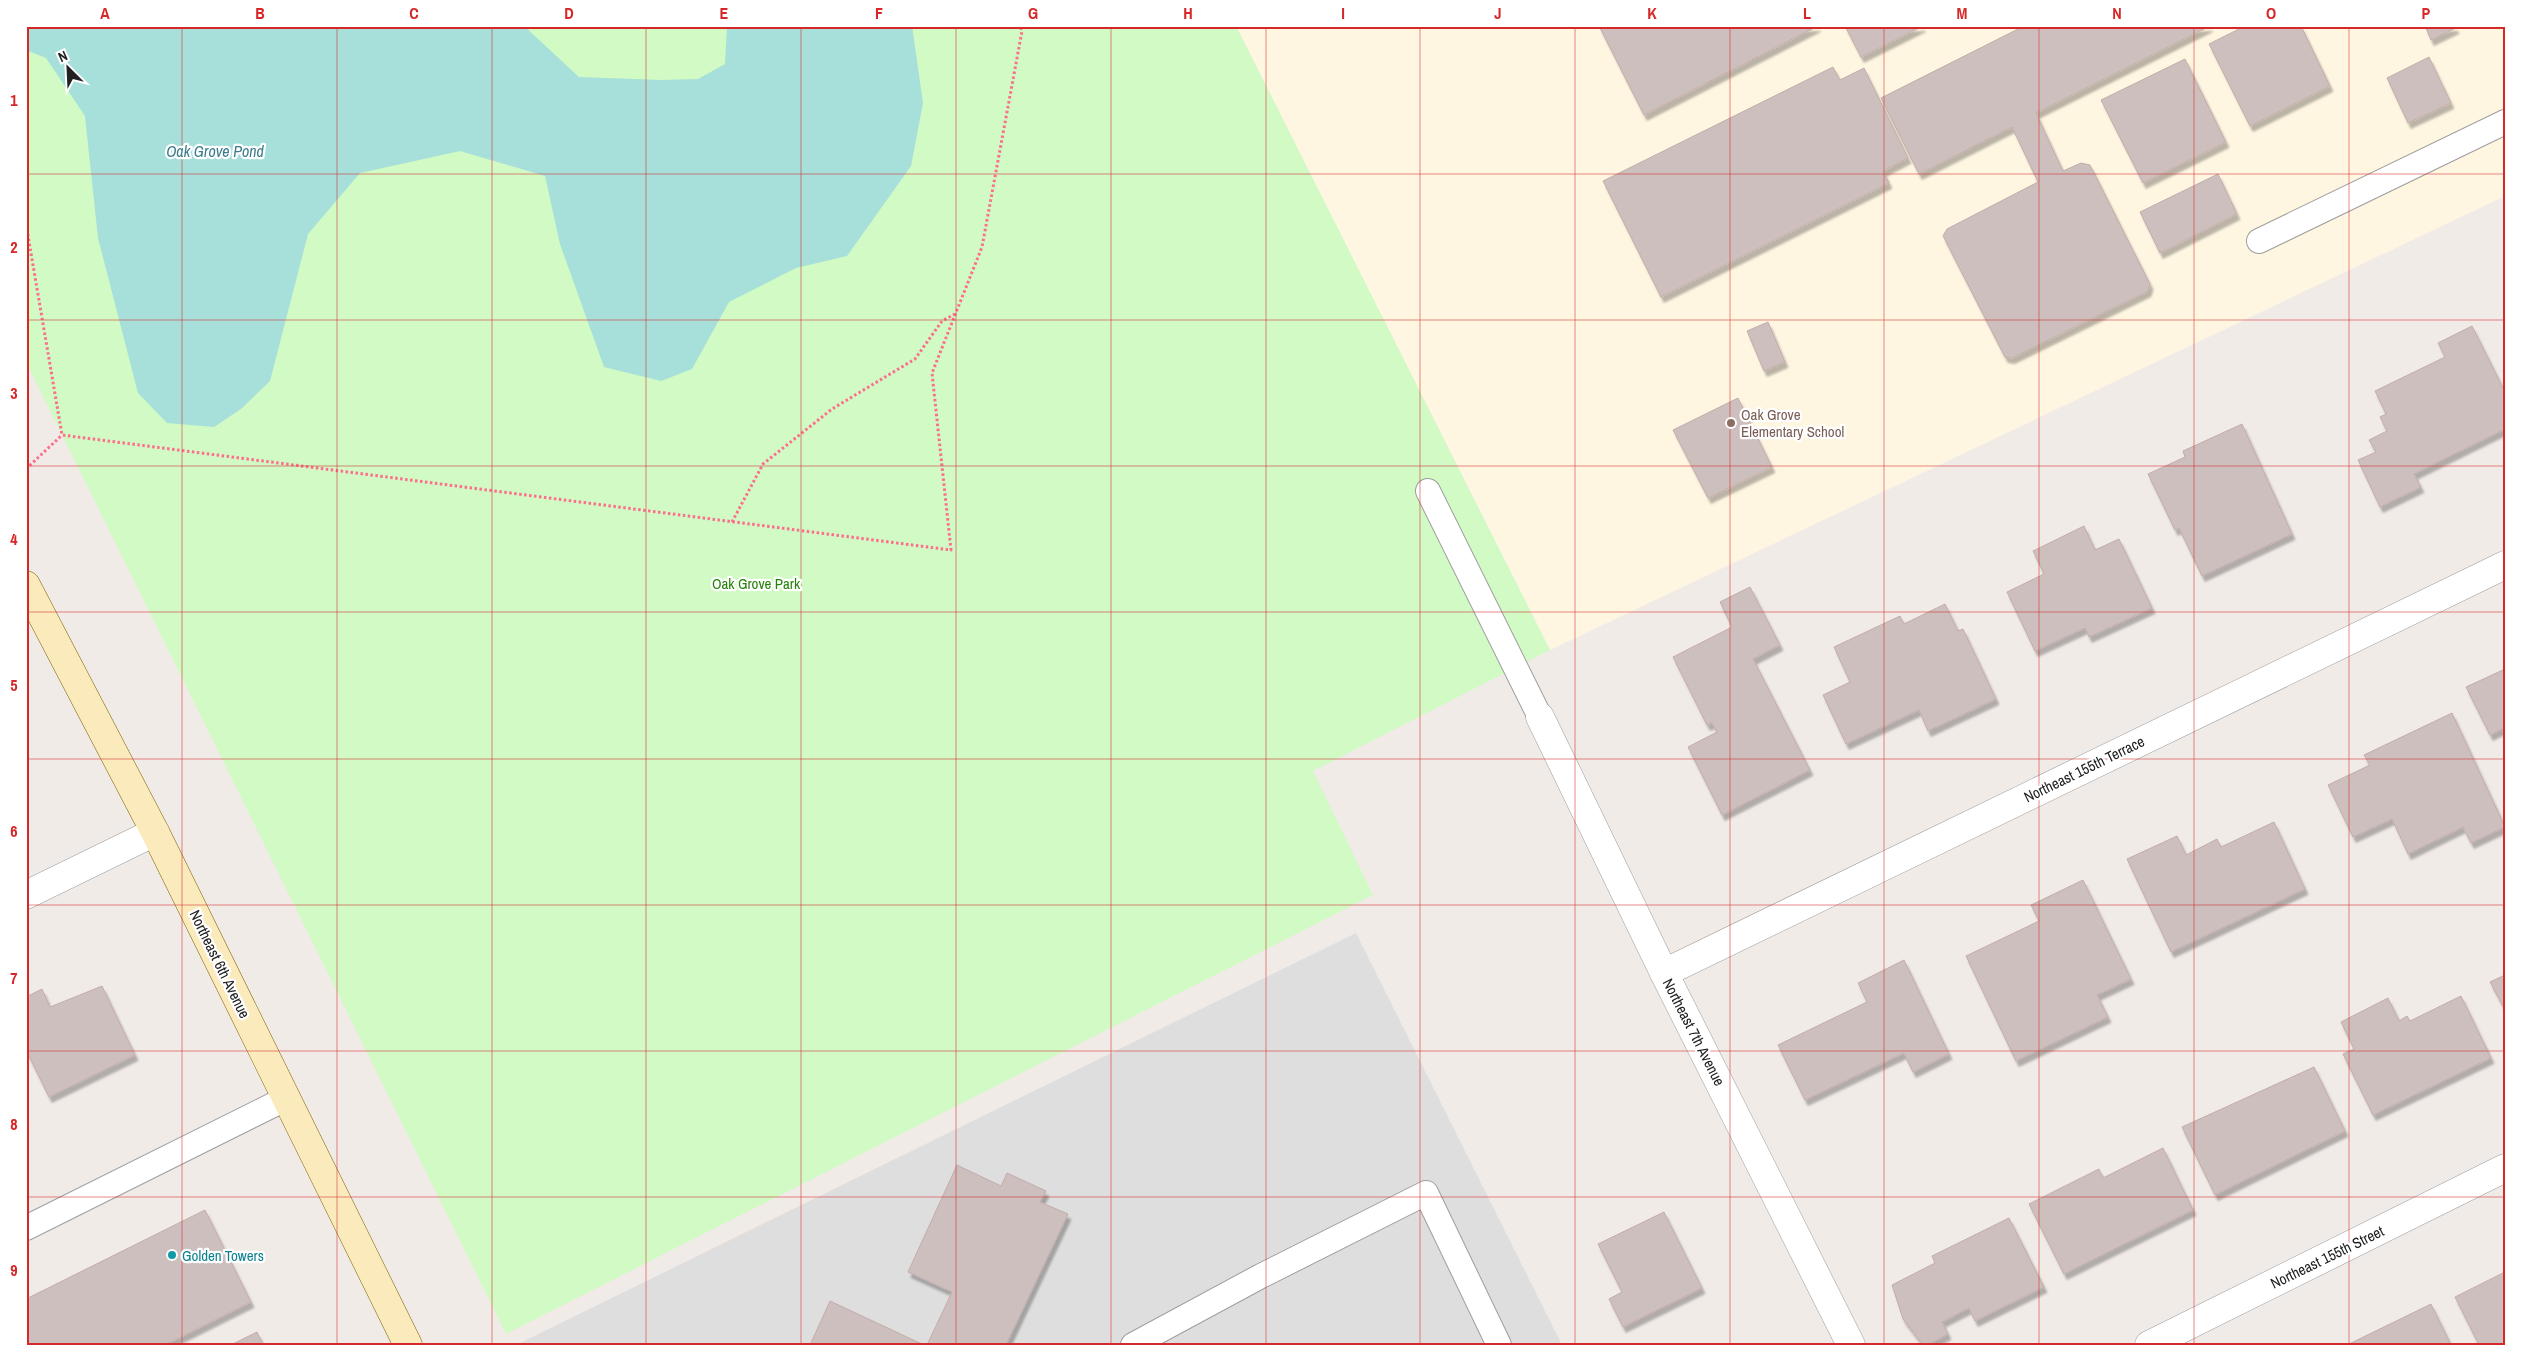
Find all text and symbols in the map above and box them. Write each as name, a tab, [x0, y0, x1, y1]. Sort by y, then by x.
text: A	[100, 2, 110, 24]
text: B	[255, 2, 265, 24]
text: C	[409, 2, 419, 24]
text: D	[564, 2, 574, 24]
text: E	[720, 2, 729, 24]
text: F	[875, 2, 883, 24]
text: G	[1028, 2, 1038, 24]
text: H	[1183, 2, 1193, 24]
text: I	[1341, 2, 1345, 24]
text: J	[1494, 2, 1502, 24]
text: K	[1647, 2, 1657, 24]
text: L	[1803, 2, 1811, 24]
text: M	[1957, 2, 1968, 24]
text: N	[2112, 2, 2122, 24]
text: O	[2266, 2, 2276, 24]
text: P	[2422, 2, 2431, 24]
north arrow	[42, 42, 92, 92]
text: N	[55, 46, 70, 66]
text: 1	[10, 89, 18, 111]
water label: Oak Grove Pond	[166, 140, 265, 162]
text: 2	[10, 236, 18, 258]
text: 3	[10, 382, 18, 404]
place label: Oak Grove Elementary School	[1741, 404, 1844, 442]
marker: Oak Grove Elementary School	[1725, 417, 1737, 429]
text: 4	[10, 528, 18, 550]
park label: Oak Grove Park	[712, 573, 801, 594]
text: 5	[10, 674, 18, 696]
street label: Northeast 155th Terrace	[2020, 731, 2148, 807]
text: 6	[10, 820, 18, 842]
street label: Northeast 6th Avenue	[185, 906, 255, 1022]
text: 7	[10, 967, 18, 989]
street label: Northeast 7th Avenue	[1658, 975, 1730, 1090]
text: 8	[10, 1113, 18, 1135]
street label: Northeast 155th Street	[2267, 1220, 2388, 1294]
place label: Golden Towers	[182, 1245, 264, 1266]
marker: Golden Towers	[166, 1249, 178, 1261]
text: 9	[10, 1259, 18, 1281]

